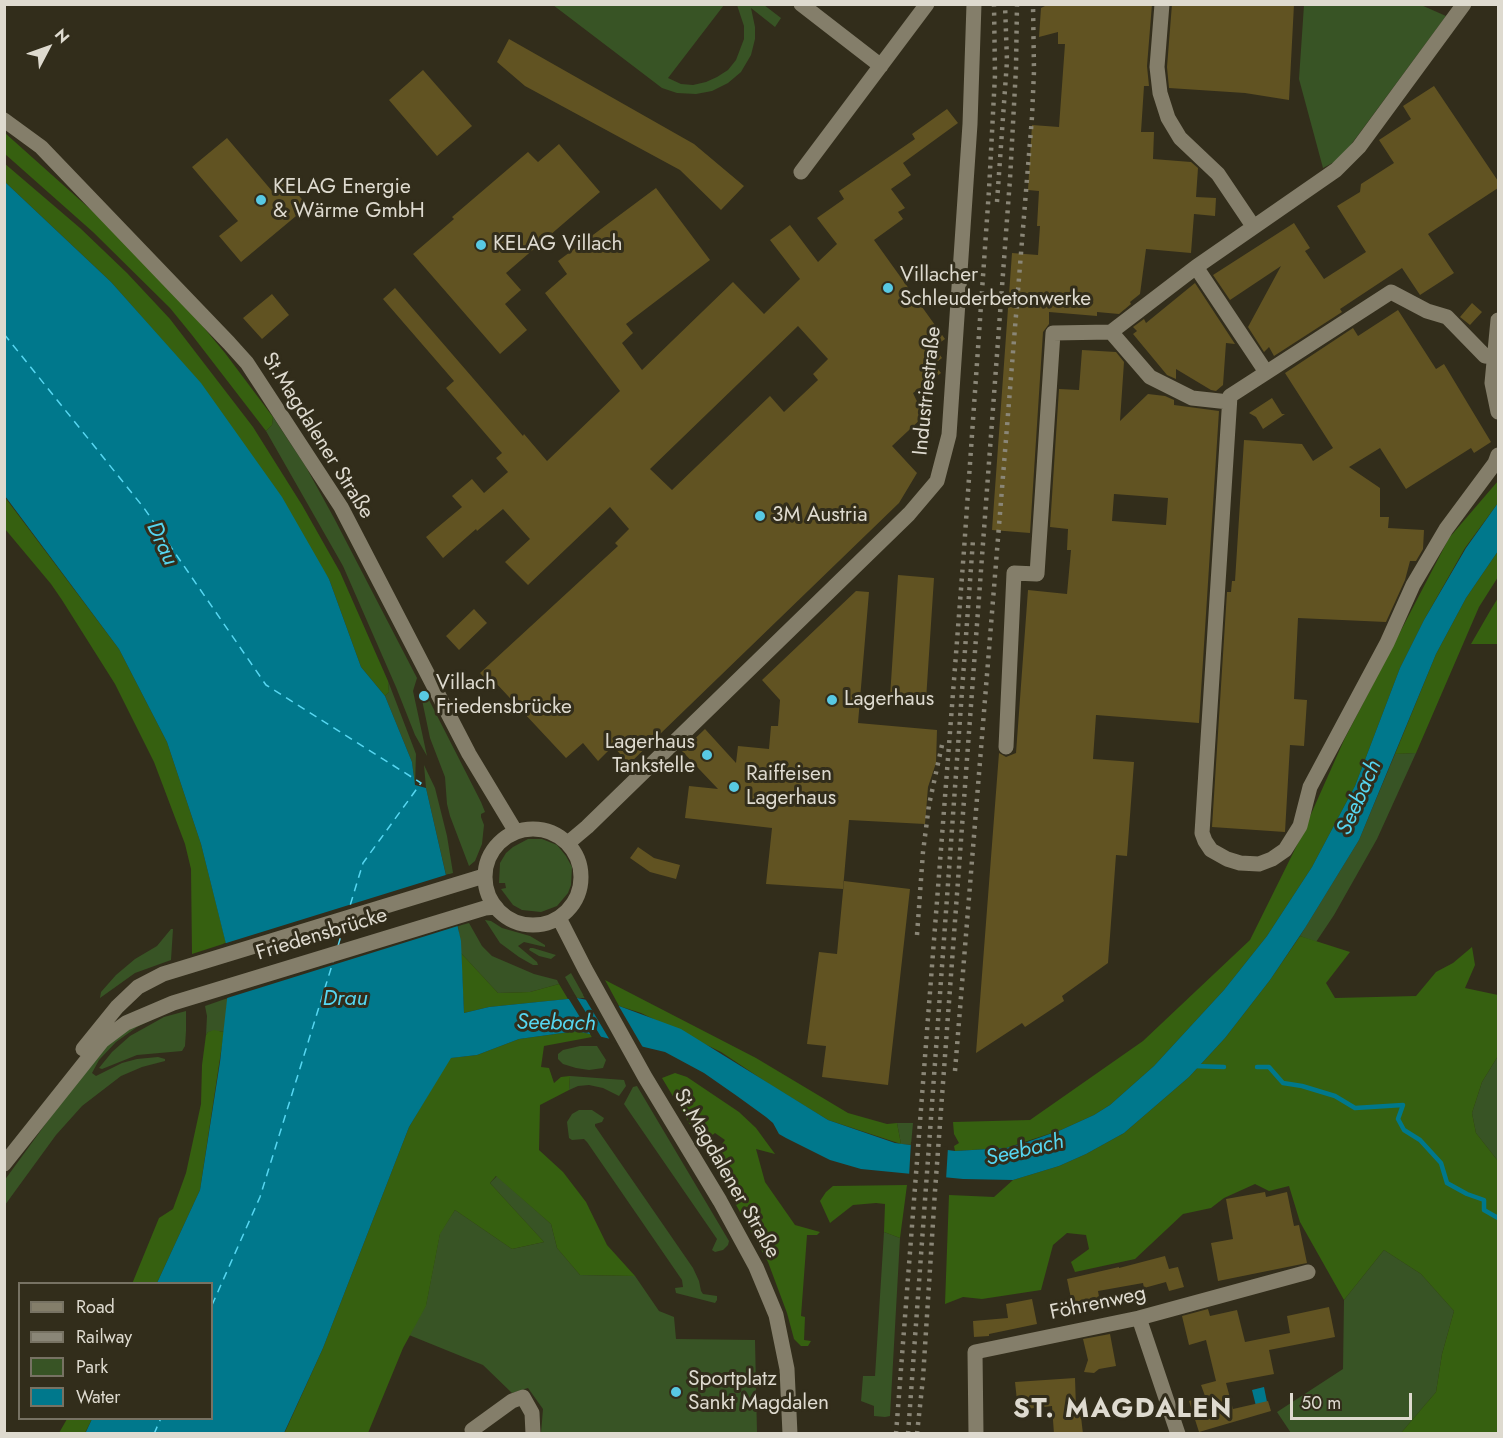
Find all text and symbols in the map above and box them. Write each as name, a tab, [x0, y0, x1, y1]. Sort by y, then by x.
north arrow	[18, 18, 78, 78]
text: N	[49, 24, 75, 48]
place label: KELAG Energie & Wärme GmbH	[273, 175, 425, 225]
marker: KELAG Energie & Wärme GmbH	[254, 193, 268, 207]
place label: KELAG Villach	[493, 232, 622, 258]
marker: KELAG Villach	[474, 238, 488, 252]
place label: Villacher Schleuderbetonwerke	[900, 263, 1091, 313]
marker: Villacher Schleuderbetonwerke	[881, 281, 895, 295]
street label: Industriestraße	[909, 325, 947, 457]
street label: St.Magdalener Straße	[256, 348, 378, 524]
place label: 3M Austria	[772, 503, 868, 529]
marker: 3M Austria	[753, 509, 767, 523]
water label: Drau	[139, 518, 183, 570]
place label: Villach Friedensbrücke	[436, 671, 572, 721]
place label: Lagerhaus	[844, 687, 934, 713]
marker: Villach Friedensbrücke	[417, 689, 431, 703]
marker: Lagerhaus	[825, 693, 839, 707]
place label: Lagerhaus Tankstelle	[605, 730, 695, 780]
marker: Lagerhaus Tankstelle	[700, 748, 714, 762]
water label: Seebach	[1332, 756, 1388, 840]
place label: Raiffeisen Lagerhaus	[746, 762, 836, 812]
marker: Raiffeisen Lagerhaus	[727, 780, 741, 794]
street label: Friedensbrücke	[253, 903, 391, 967]
water label: Drau	[322, 987, 368, 1013]
water label: Seebach	[516, 1010, 596, 1038]
street label: St.Magdalener Straße	[667, 1085, 785, 1263]
water label: Seebach	[983, 1129, 1067, 1173]
legend	[18, 1282, 213, 1420]
street label: Föhrenweg	[1048, 1282, 1148, 1326]
text: Road	[76, 1294, 115, 1320]
text: Railway	[76, 1324, 132, 1350]
text: Park	[76, 1354, 108, 1380]
place label: Sportplatz Sankt Magdalen	[688, 1367, 829, 1417]
scale bar	[1293, 1381, 1414, 1419]
text: Water	[76, 1384, 120, 1410]
marker: Sportplatz Sankt Magdalen	[669, 1385, 683, 1399]
text: 50 m	[1301, 1390, 1341, 1416]
district label: ST. MAGDALEN	[1013, 1394, 1233, 1426]

